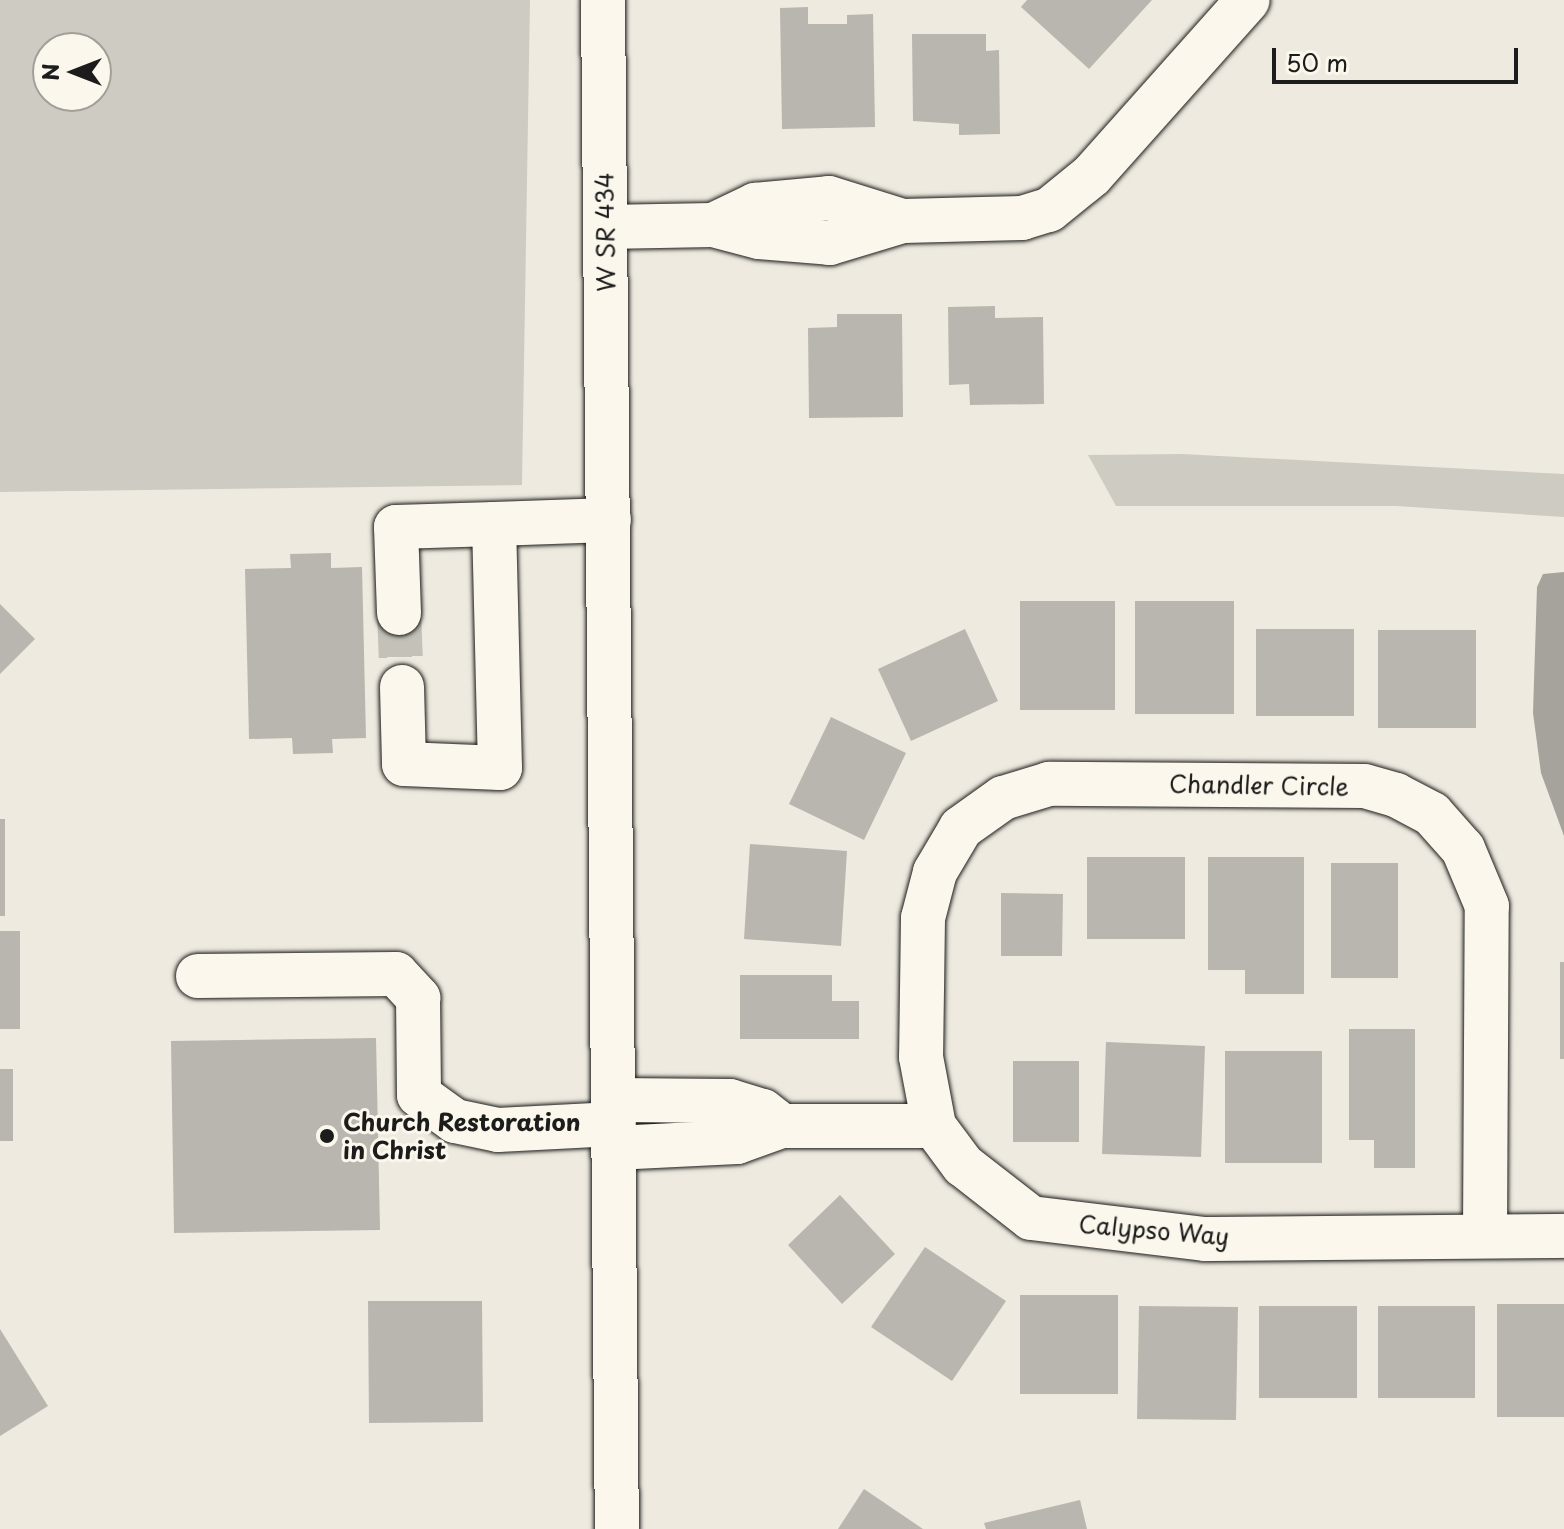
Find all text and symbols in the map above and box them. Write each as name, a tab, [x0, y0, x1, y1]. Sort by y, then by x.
north arrow	[32, 32, 112, 112]
scale bar	[1276, 32, 1522, 82]
text: 50 m	[1286, 44, 1348, 80]
text: N	[33, 63, 66, 81]
street label: W SR 434	[590, 172, 620, 292]
street label: Chandler Circle	[1168, 769, 1350, 801]
place label: Church Restoration in Christ	[343, 1108, 581, 1164]
marker: Church Restoration in Christ	[318, 1127, 336, 1145]
street label: Calypso Way	[1077, 1209, 1231, 1251]

